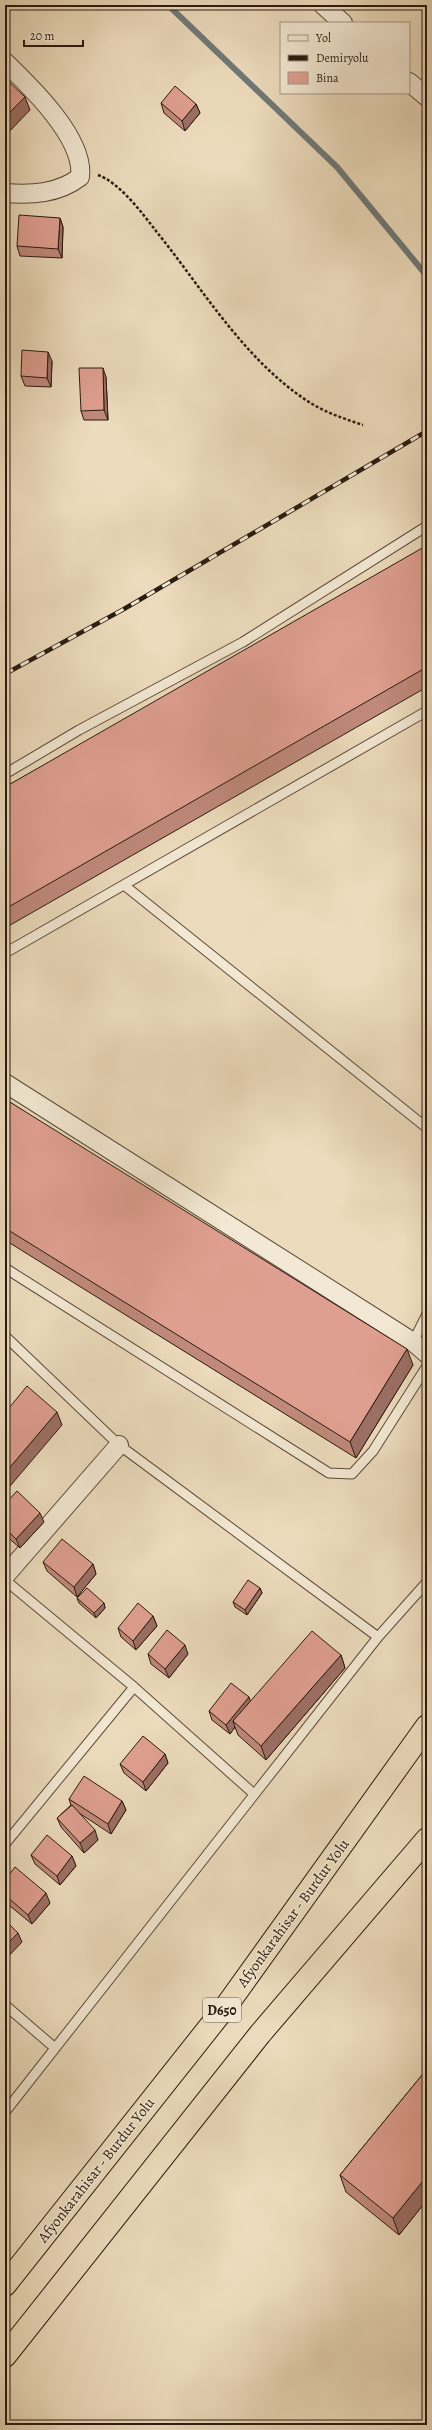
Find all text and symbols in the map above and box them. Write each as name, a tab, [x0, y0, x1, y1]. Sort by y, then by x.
scale bar	[24, 22, 83, 48]
legend	[280, 22, 410, 94]
text: 20 m	[30, 28, 54, 44]
text: Yol	[315, 30, 331, 46]
text: Demiryolu	[316, 50, 369, 66]
text: Bina	[316, 70, 339, 86]
street label: Afyonkarahisar - Burdur Yolu	[232, 1834, 354, 1992]
road number: D650	[203, 1998, 241, 2022]
street label: Afyonkarahisar - Burdur Yolu	[32, 2093, 159, 2247]

